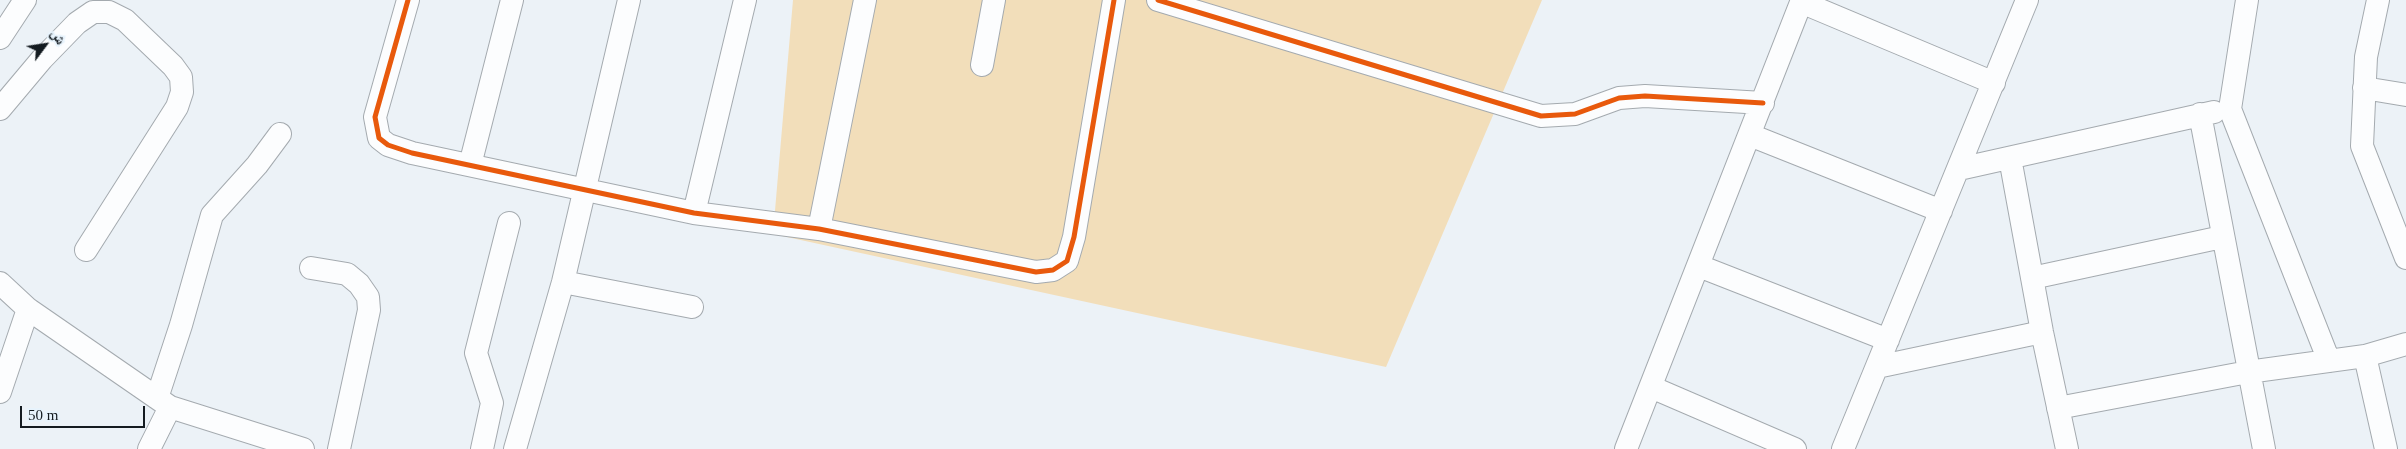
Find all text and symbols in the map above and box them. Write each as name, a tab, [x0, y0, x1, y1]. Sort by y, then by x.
north arrow	[20, 20, 70, 70]
text: ش	[48, 27, 69, 47]
scale bar	[22, 396, 148, 428]
text: 50 m	[28, 407, 58, 423]

